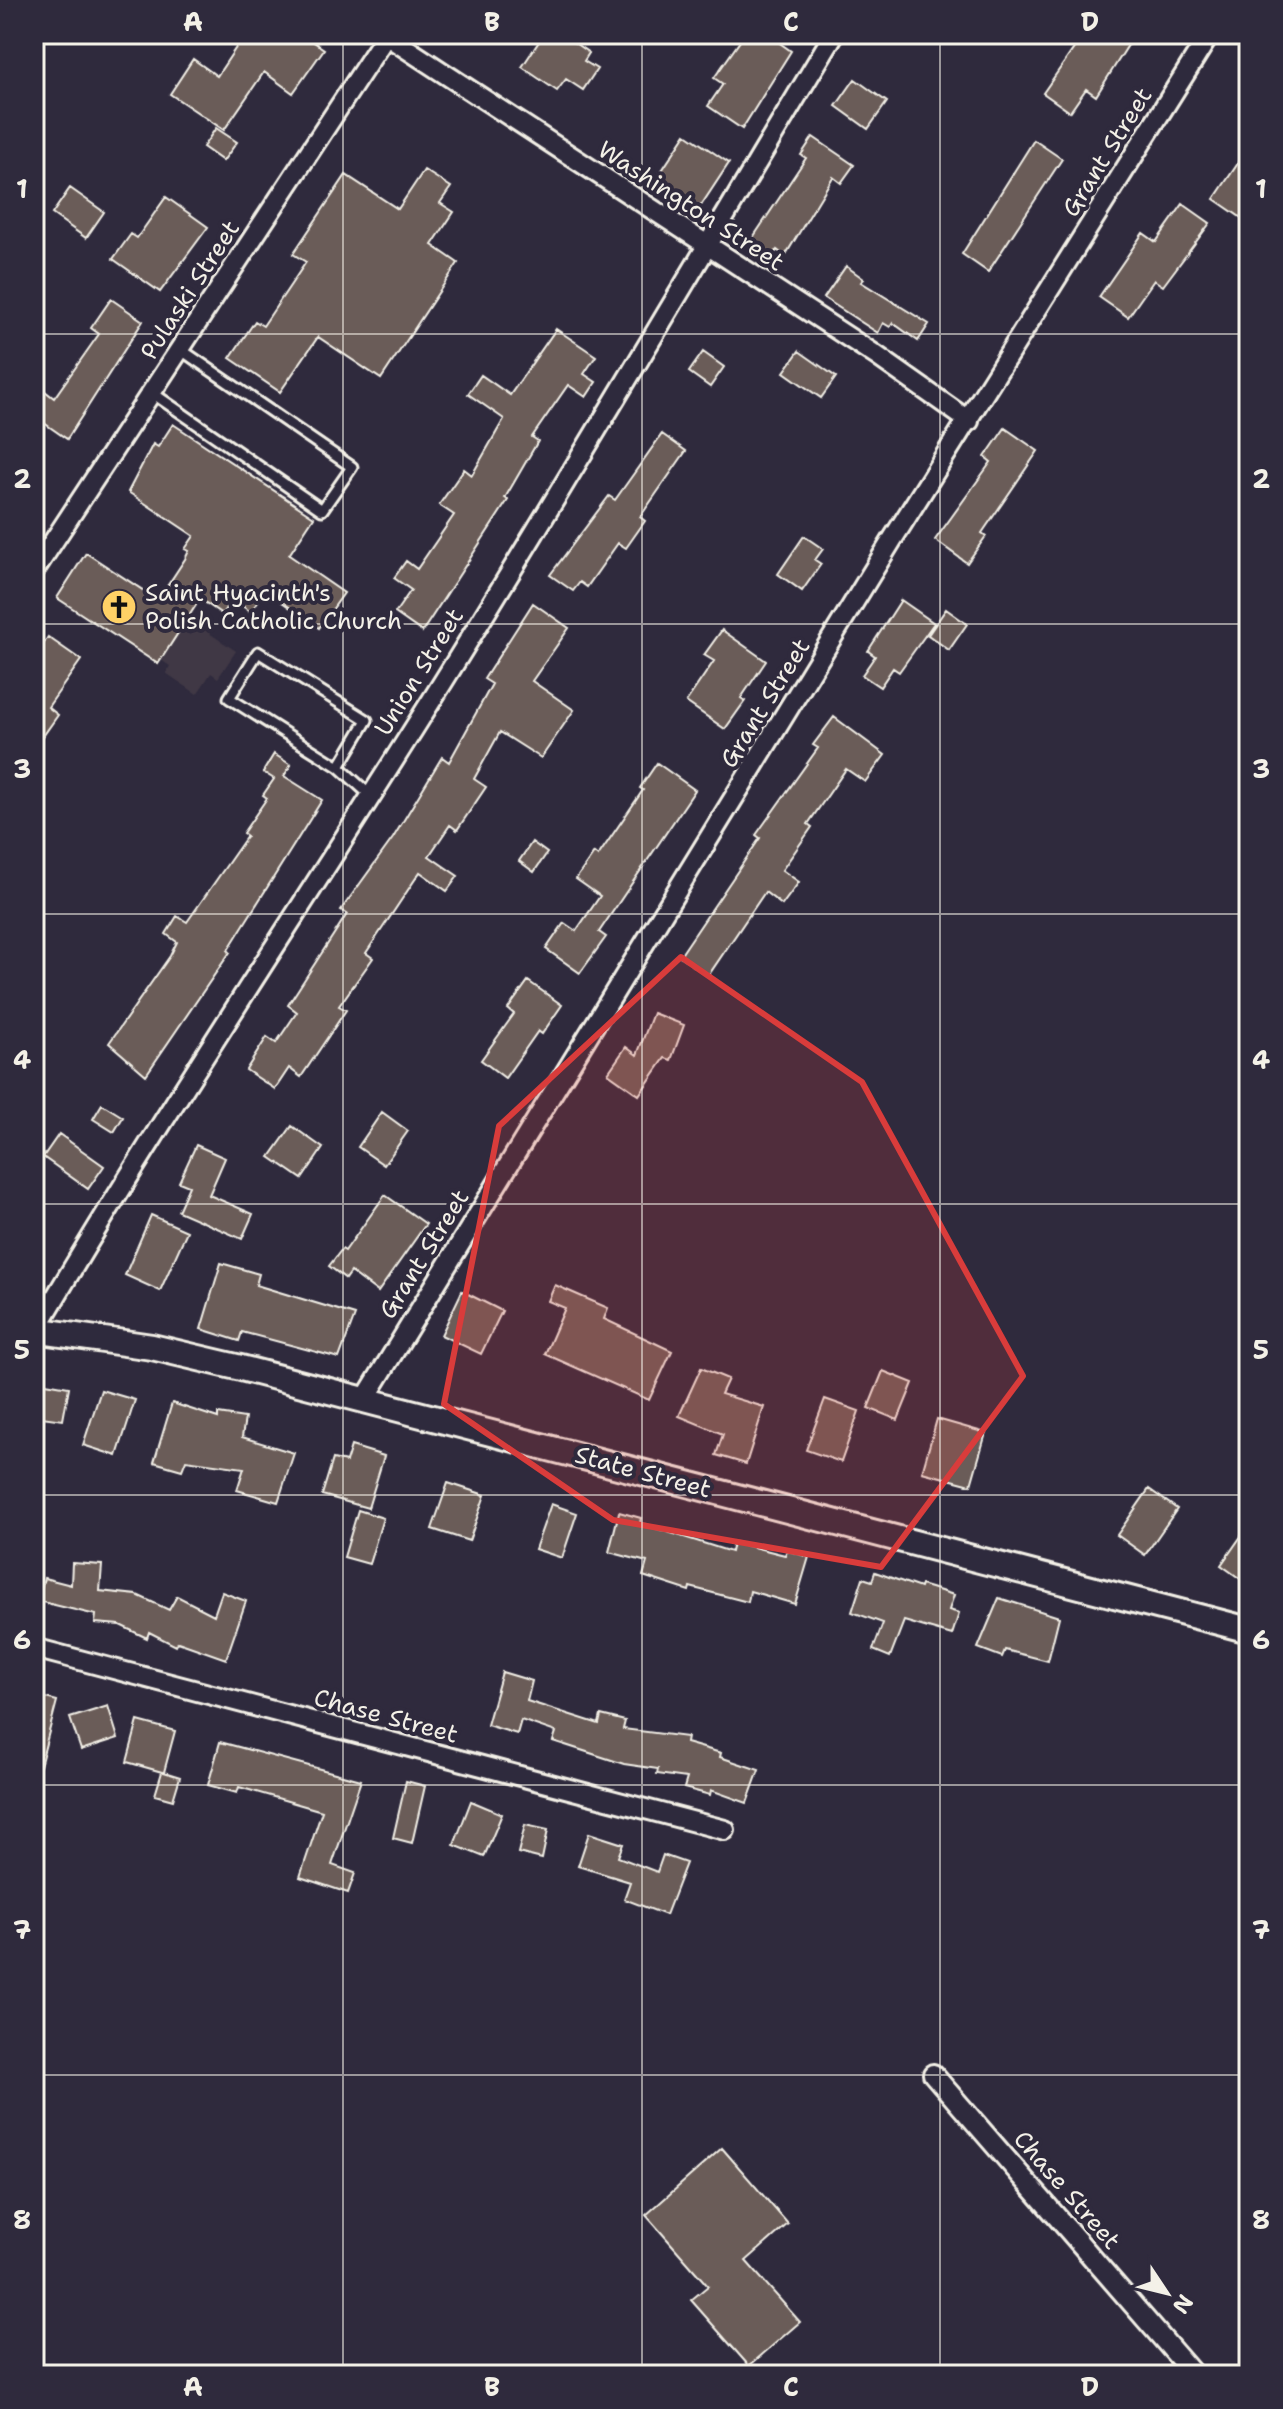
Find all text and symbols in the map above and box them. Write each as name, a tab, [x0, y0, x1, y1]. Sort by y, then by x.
text: A	[183, 4, 203, 39]
text: B	[484, 4, 500, 39]
text: C	[783, 4, 799, 39]
text: D	[1081, 4, 1099, 39]
street label: Grant Street	[1055, 81, 1159, 223]
street label: Washington Street	[592, 134, 790, 278]
text: 1	[16, 171, 28, 206]
text: 1	[1255, 171, 1267, 206]
street label: Pulaski Street	[133, 214, 247, 366]
text: 2	[13, 461, 31, 496]
text: 2	[1252, 461, 1270, 496]
place label: Saint Hyacinth's Polish Catholic Church	[145, 577, 402, 637]
church icon: Saint Hyacinth's Polish Catholic Church	[100, 588, 138, 626]
street label: Union Street	[367, 602, 471, 742]
street label: Grant Street	[713, 632, 817, 774]
text: 3	[13, 751, 31, 786]
text: 3	[1252, 751, 1270, 786]
text: 4	[13, 1042, 31, 1077]
text: 4	[1252, 1042, 1270, 1077]
street label: Grant Street	[372, 1183, 476, 1325]
text: 5	[14, 1332, 30, 1367]
text: 5	[1253, 1332, 1269, 1367]
street label: State Street	[571, 1438, 715, 1506]
text: 6	[13, 1622, 31, 1657]
text: 6	[1252, 1622, 1270, 1657]
street label: Chase Street	[310, 1681, 462, 1751]
text: 7	[13, 1912, 31, 1947]
text: 7	[1252, 1912, 1270, 1947]
street label: Chase Street	[1006, 2124, 1128, 2256]
text: 8	[13, 2202, 31, 2237]
text: 8	[1252, 2202, 1270, 2237]
north arrow	[1127, 2253, 1207, 2333]
text: N	[1166, 2289, 1200, 2320]
text: A	[183, 2369, 203, 2404]
text: B	[484, 2369, 500, 2404]
text: C	[783, 2369, 799, 2404]
text: D	[1081, 2369, 1099, 2404]

